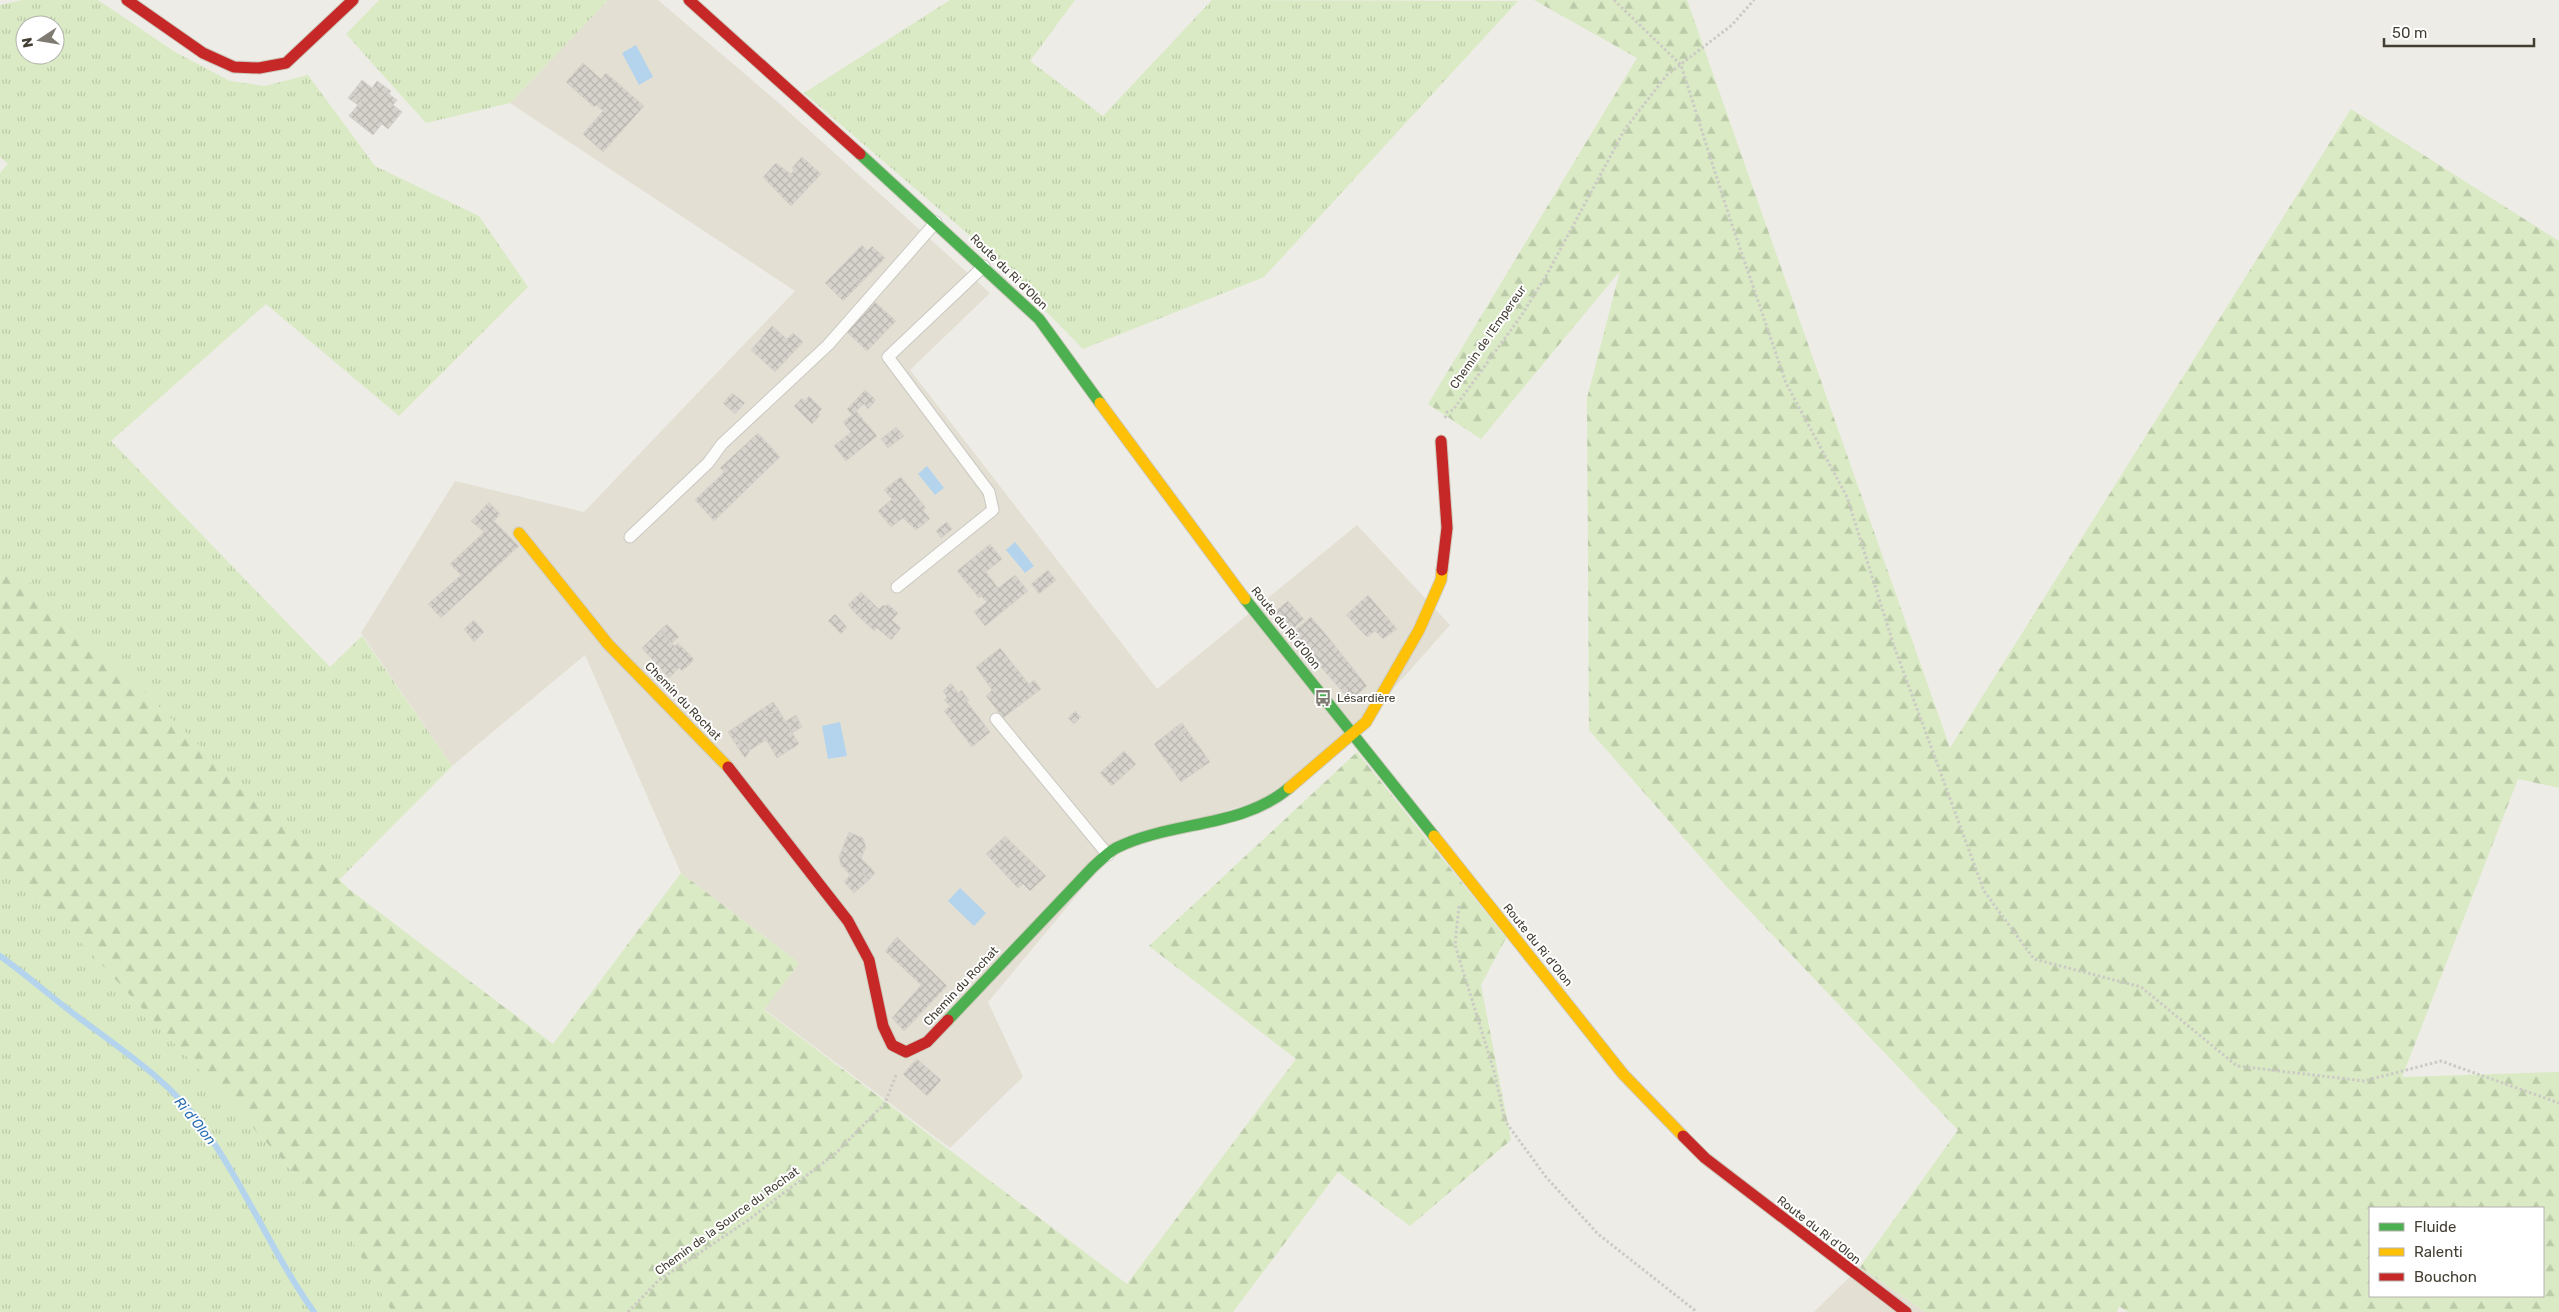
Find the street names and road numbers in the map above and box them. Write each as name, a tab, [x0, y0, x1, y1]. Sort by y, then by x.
street label: Route du Ri d'Olon	[967, 231, 1051, 313]
street label: Chemin de l'Empereur	[1447, 282, 1529, 391]
street label: Route du Ri d'Olon	[1248, 584, 1324, 672]
street label: Chemin du Rochat	[642, 659, 724, 743]
street label: Route du Ri d'Olon	[1500, 901, 1576, 989]
street label: Chemin du Rochat	[921, 943, 1001, 1028]
street label: Chemin de la Source du Rochat	[652, 1164, 802, 1278]
street label: Route du Ri d'Olon	[1774, 1193, 1864, 1267]

